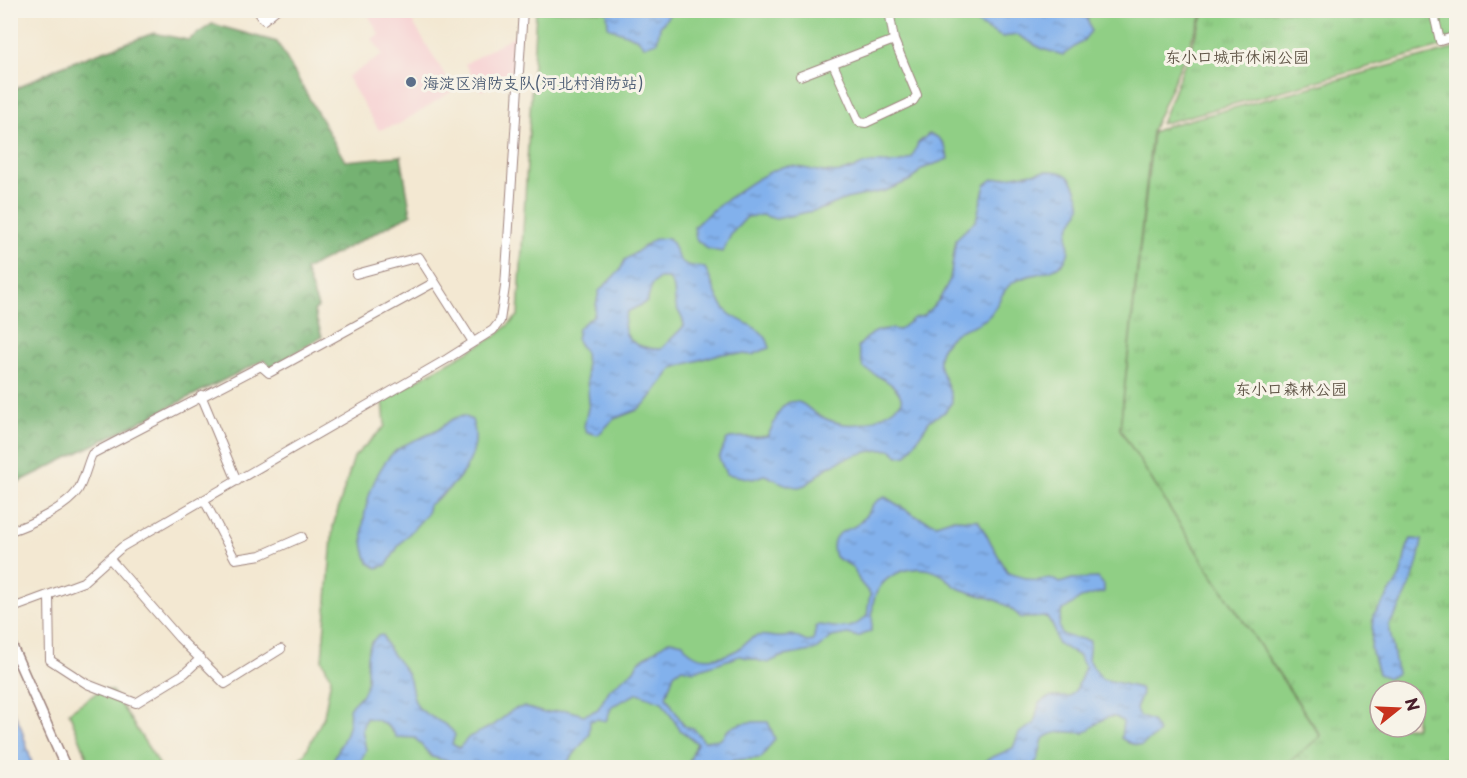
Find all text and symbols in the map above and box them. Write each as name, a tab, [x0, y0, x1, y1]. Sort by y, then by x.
park label: 东小口城市休闲公园	[1165, 44, 1309, 68]
place label: 海淀区消防支队(河北村消防站)	[423, 70, 644, 94]
marker: 海淀区消防支队(河北村消防站)	[404, 75, 418, 89]
park label: 东小口森林公园	[1235, 376, 1347, 400]
north arrow	[1368, 679, 1428, 739]
text: N	[1400, 694, 1427, 714]

